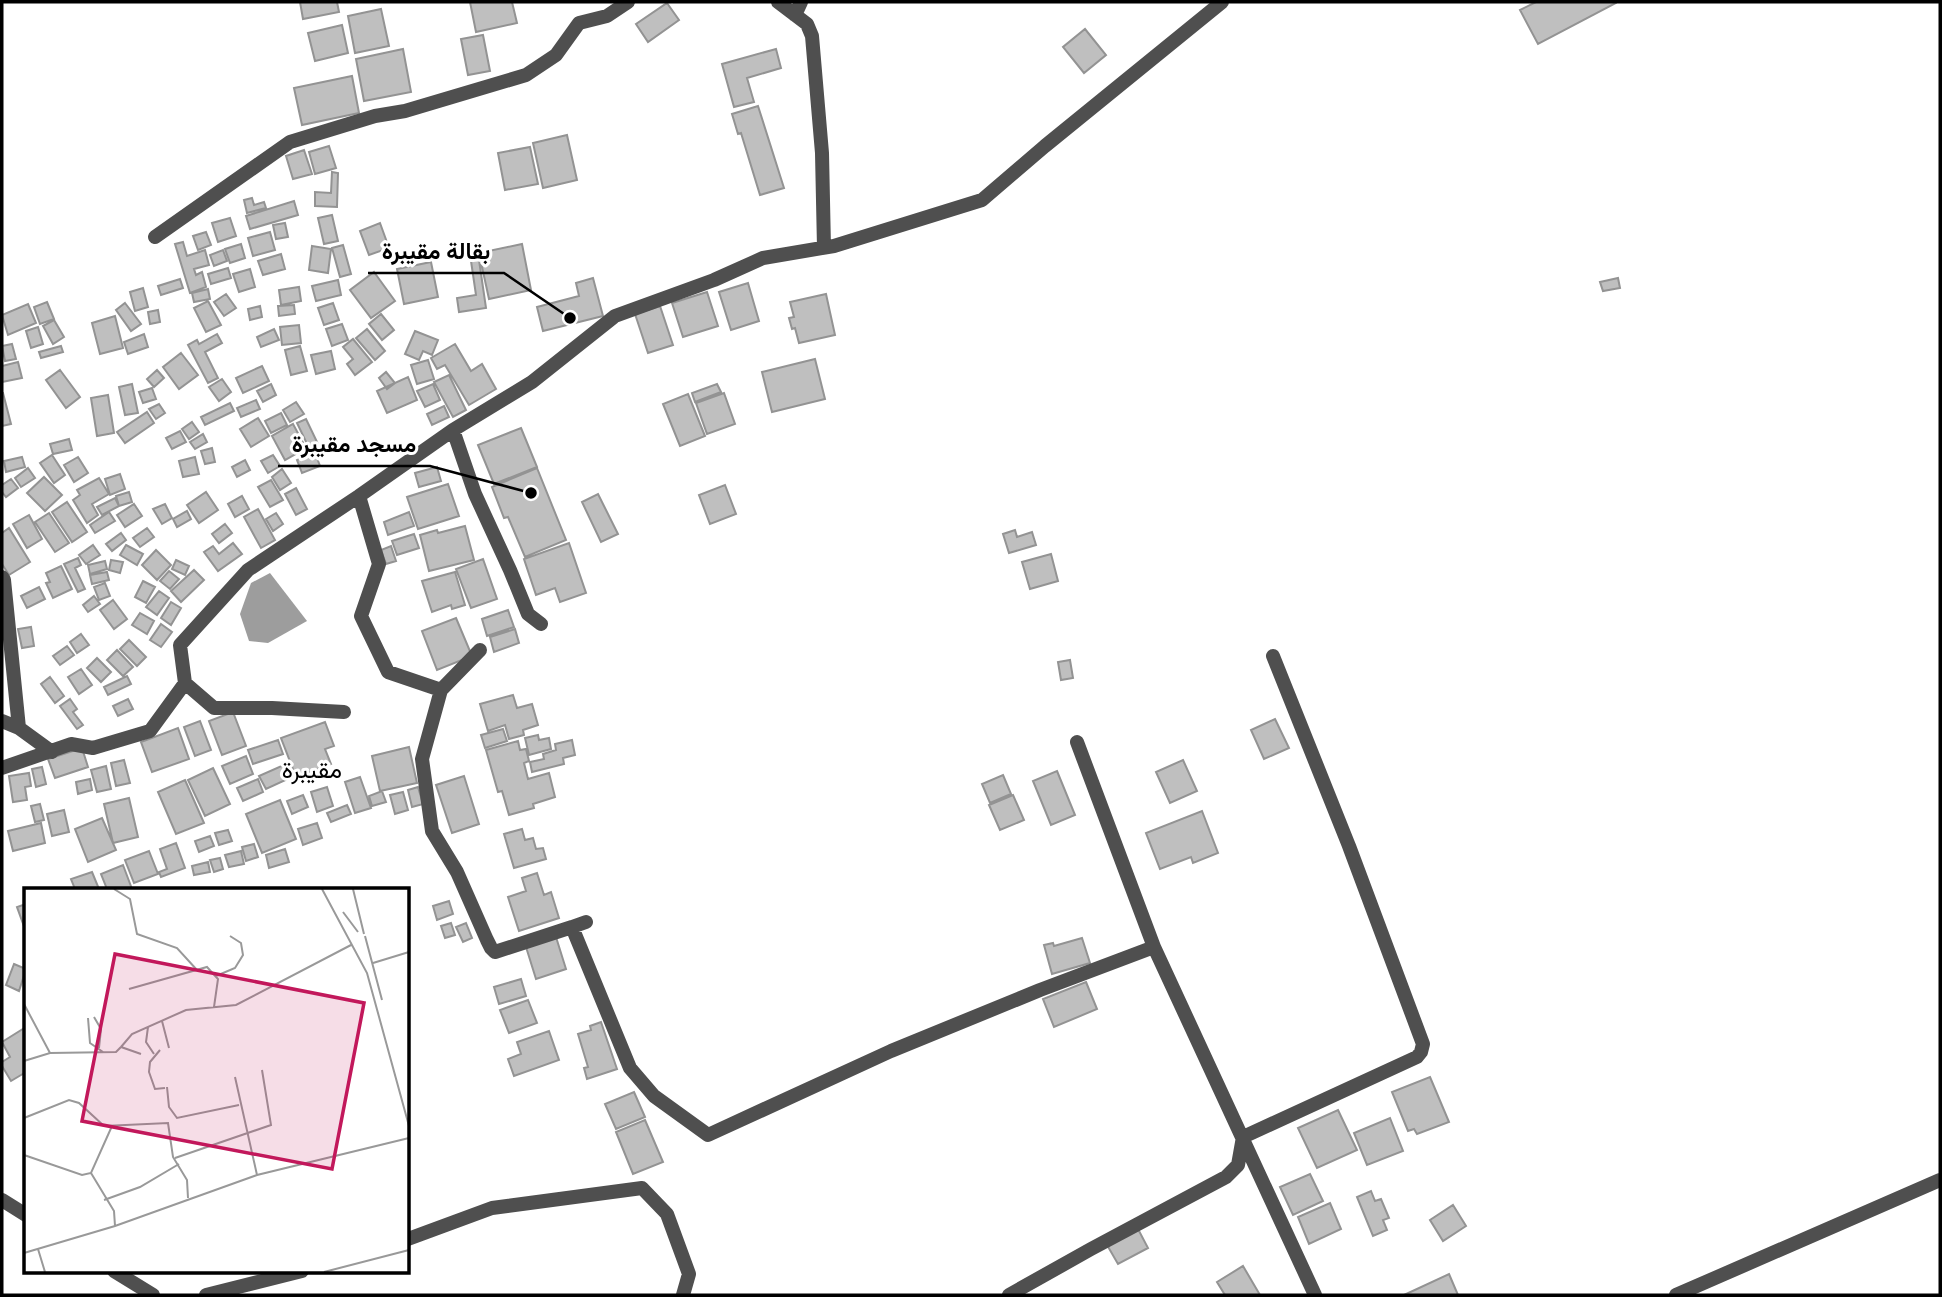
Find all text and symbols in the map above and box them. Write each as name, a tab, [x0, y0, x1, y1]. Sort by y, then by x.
callout: بقالة مقيبرة	[368, 229, 504, 273]
text: بقالة مقيبرة	[382, 238, 490, 266]
callout: مسجد مقيبرة	[278, 422, 430, 466]
text: مسجد مقيبرة	[292, 431, 416, 459]
district label: مقيبرة	[282, 756, 342, 785]
inset map	[24, 888, 410, 1272]

